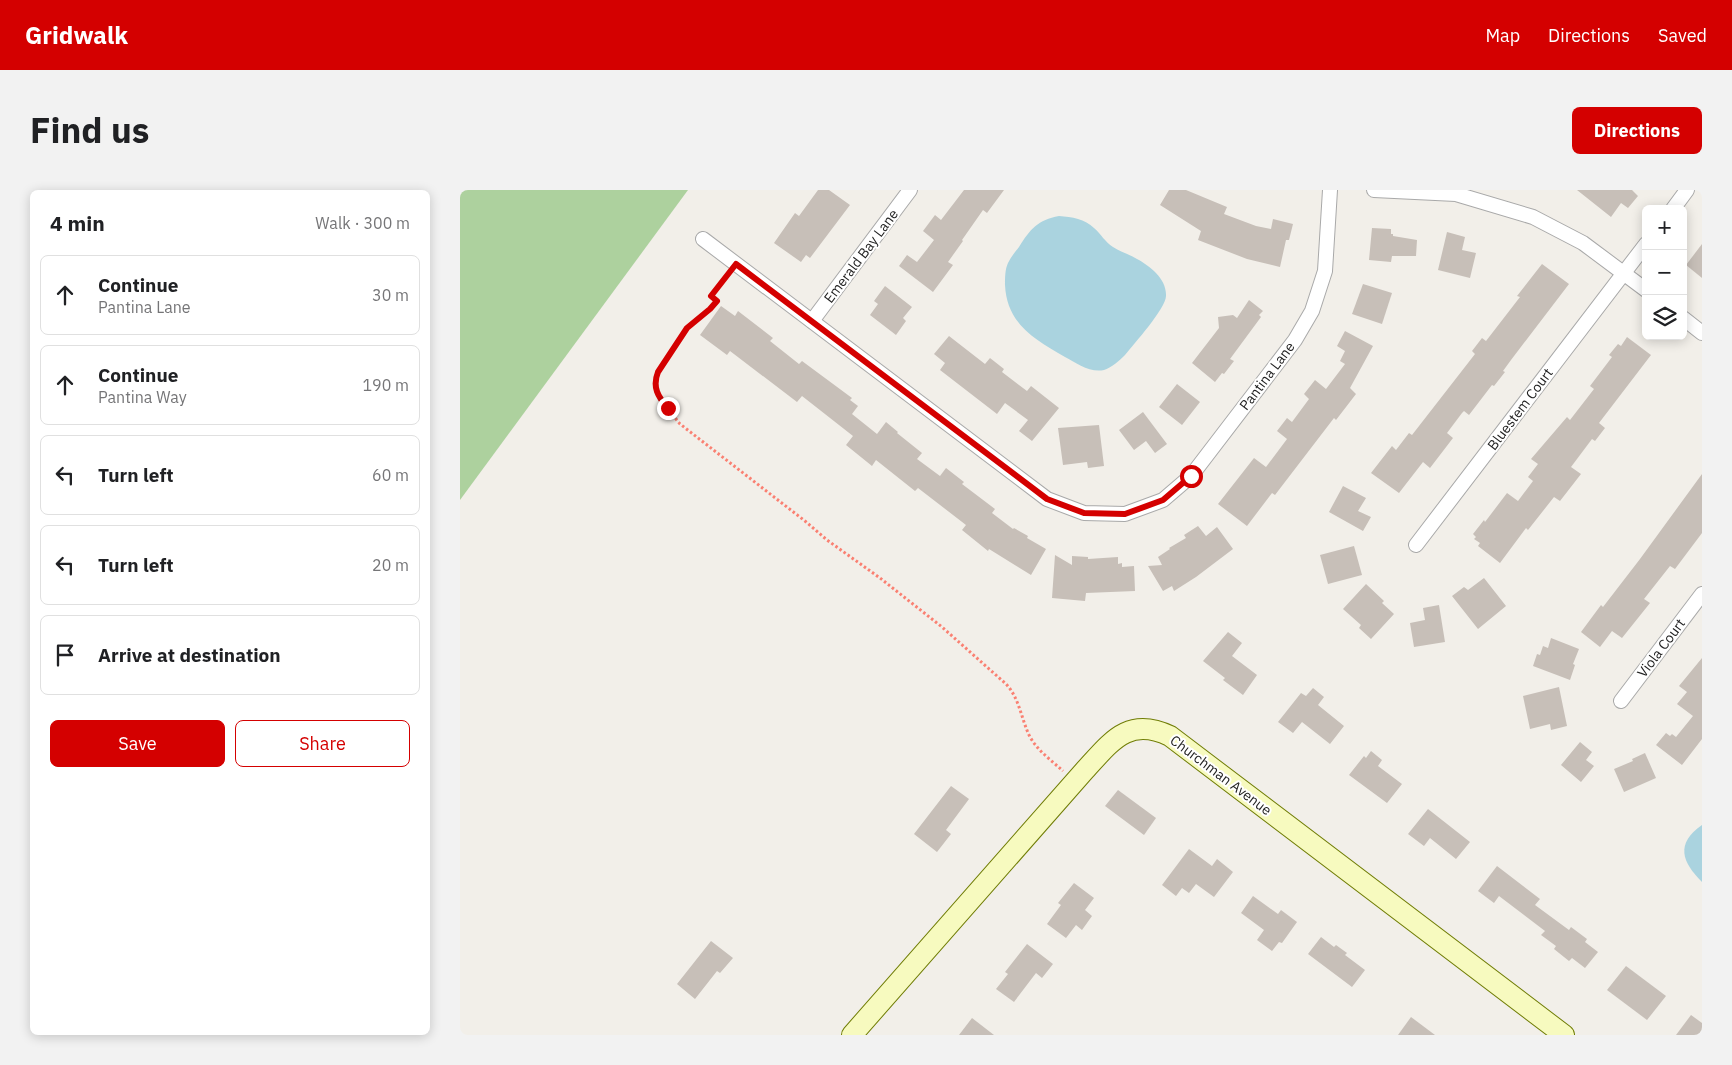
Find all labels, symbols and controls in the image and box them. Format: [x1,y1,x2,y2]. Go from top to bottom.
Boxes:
text: Gridwalk [25,19,128,51]
text: Map [1485,24,1520,47]
text: Directions [1548,24,1630,47]
text: Saved [1658,24,1707,47]
text: Find us [30,107,149,153]
button: Directions [1572,107,1702,154]
street label: Emerald Bay Lane [820,205,902,306]
map controls [1642,205,1687,340]
button: + [1642,205,1687,250]
text: 4 min [50,209,105,237]
text: Walk · 300 m [315,213,410,233]
button: − [1642,250,1687,295]
text: Continue [98,273,178,297]
icon: ahead [51,281,79,309]
text: 30 m [372,285,409,305]
button: layers [1642,295,1687,340]
text: Pantina Lane [98,297,191,317]
street label: Pantina Lane [1235,338,1299,414]
text: Continue [98,363,178,387]
street label: Bluestem Court [1483,364,1557,454]
icon: ahead [51,371,79,399]
text: 190 m [362,375,409,395]
text: Pantina Way [98,387,187,407]
route end [657,397,680,420]
icon: left [51,461,79,489]
text: Turn left [98,463,174,487]
text: 60 m [372,465,409,485]
route start [1180,465,1203,488]
icon: left [51,551,79,579]
text: Turn left [98,553,174,577]
text: 20 m [372,555,409,575]
street label: Viola Court [1633,615,1689,681]
icon: arrive [51,641,79,669]
text: Arrive at destination [98,643,281,667]
button: Save [50,720,225,767]
button: Share [235,720,410,767]
street label: Churchman Avenue [1167,731,1276,819]

